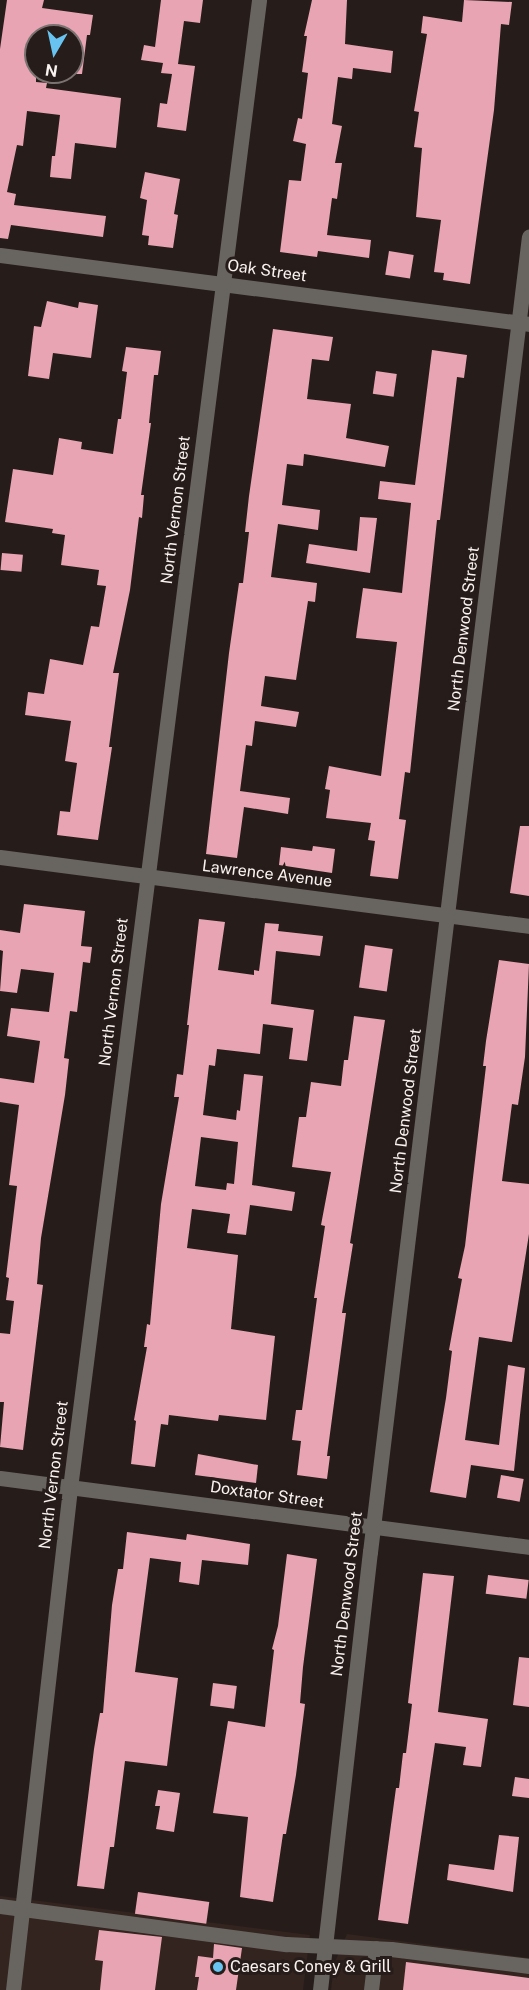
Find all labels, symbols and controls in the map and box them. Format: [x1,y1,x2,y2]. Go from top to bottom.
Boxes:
north arrow [24,24,84,84]
text: N [44,60,59,81]
street label: Oak Street [226,256,308,286]
street label: North Vernon Street [157,434,195,586]
street label: North Denwood Street [444,545,484,713]
street label: Lawrence Avenue [201,856,333,892]
street label: North Vernon Street [95,916,133,1068]
street label: North Denwood Street [386,1027,426,1195]
street label: North Vernon Street [35,1399,73,1551]
street label: Doxtator Street [209,1478,325,1512]
street label: North Denwood Street [327,1510,367,1678]
place label: Caesars Coney & Grill [230,1957,391,1977]
marker: Caesars Coney & Grill [211,1960,225,1974]

